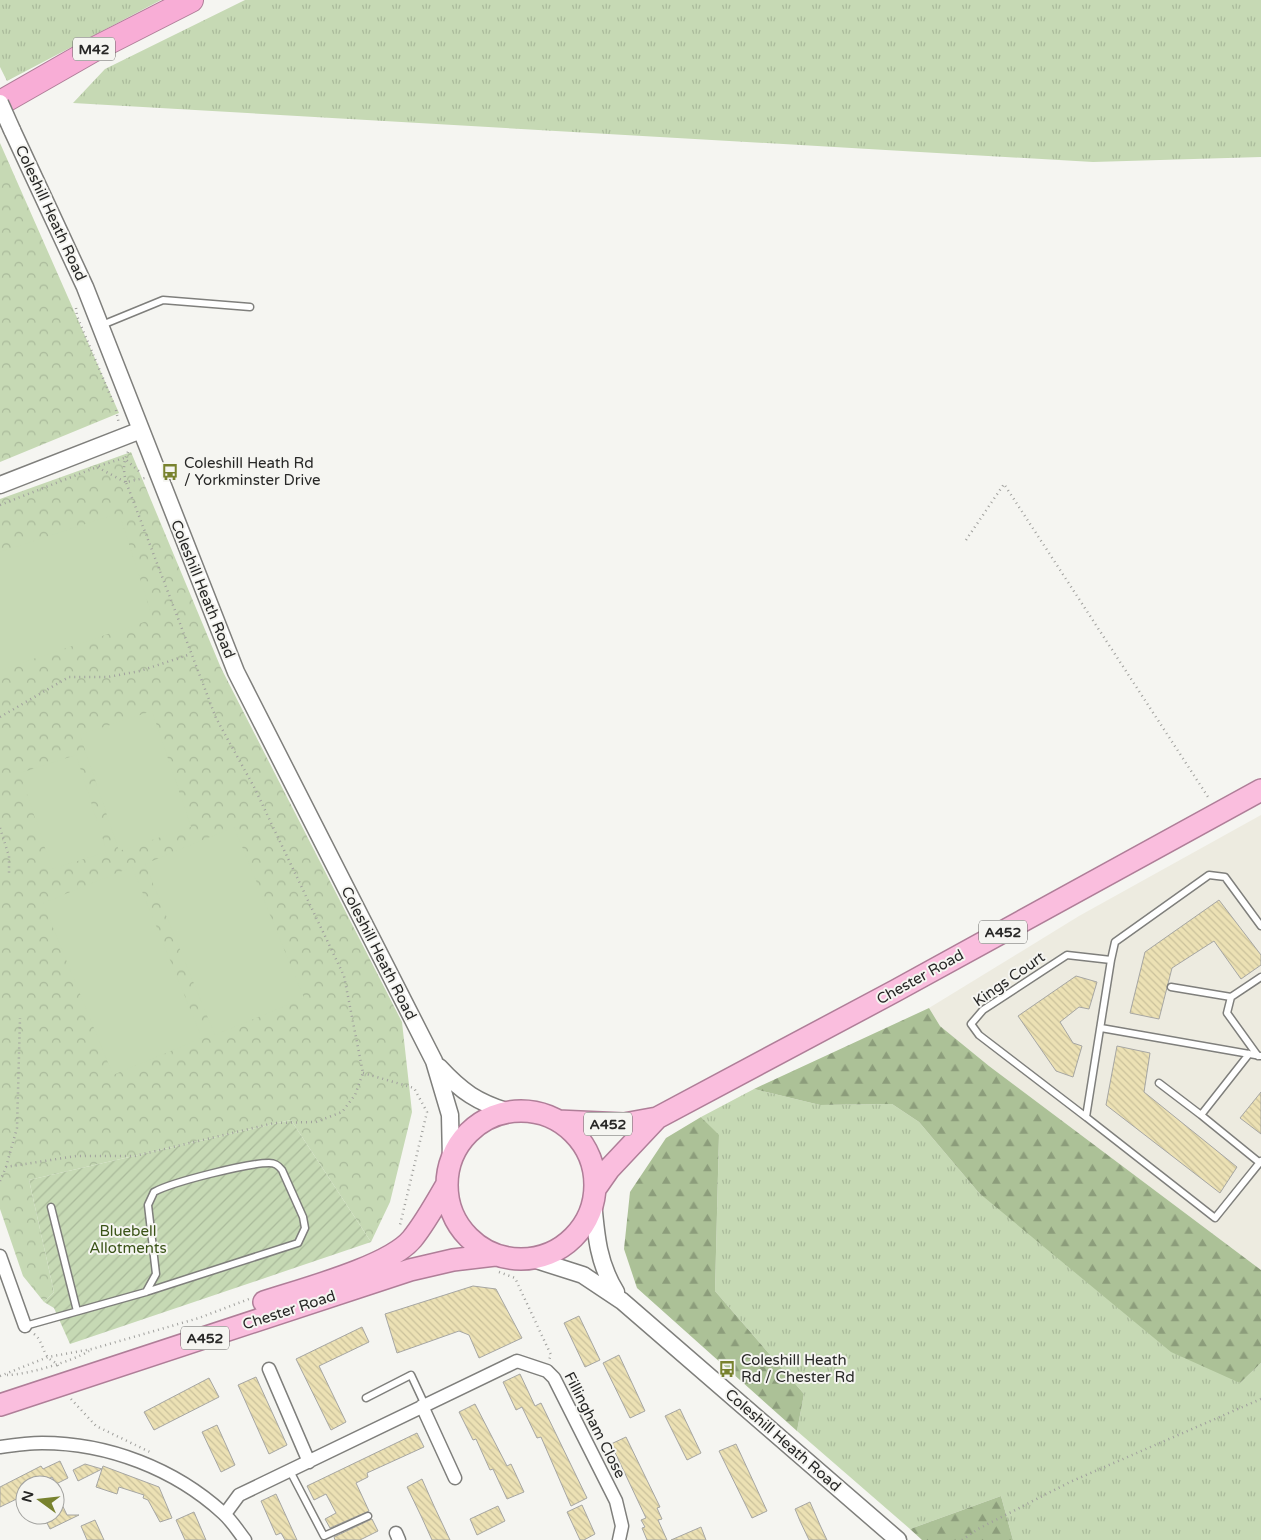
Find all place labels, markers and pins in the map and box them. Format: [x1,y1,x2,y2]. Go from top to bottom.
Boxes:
place label: Coleshill Heath Rd / Yorkminster Drive [184,454,321,489]
bus stop icon: Coleshill Heath Rd / Yorkminster Drive [160,462,180,482]
place label: Coleshill Heath Rd / Chester Rd [741,1351,855,1386]
bus stop icon: Coleshill Heath Rd / Chester Rd [717,1359,737,1379]

